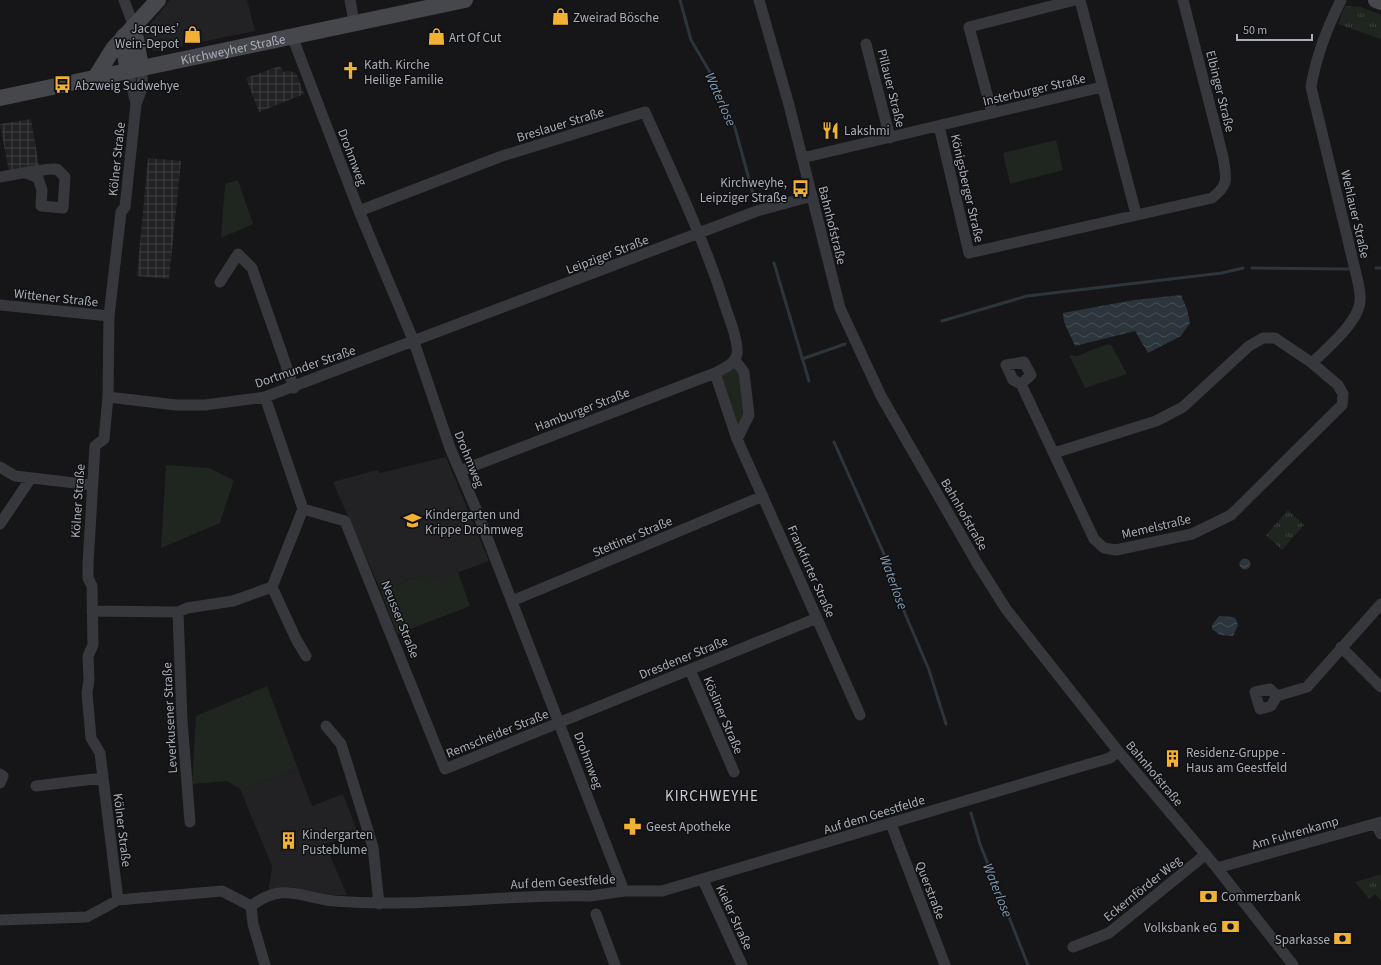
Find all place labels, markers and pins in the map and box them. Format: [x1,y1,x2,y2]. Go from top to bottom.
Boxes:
shop icon: Zweirad Bösche [550,7,570,27]
place label: Zweirad Bösche [573,9,659,27]
place label: Jacques’ Wein-Depot [115,20,180,53]
shop icon: Jacques’ Wein-Depot [182,25,202,45]
shop icon: Art Of Cut [426,27,446,47]
place label: Art Of Cut [449,29,502,47]
place label: Kath. Kirche Heilige Familie [364,56,444,89]
church icon: Kath. Kirche Heilige Familie [341,61,361,81]
bus stop icon: Abzweig Sudwehye [52,75,72,95]
place label: Abzweig Sudwehye [75,77,179,95]
restaurant icon: Lakshmi [821,120,841,140]
place label: Lakshmi [844,122,890,140]
place label: Kirchweyhe, Leipziger Straße [700,174,787,207]
bus stop icon: Kirchweyhe, Leipziger Straße [790,179,810,199]
place label: Kindergarten und Krippe Drohmweg [425,506,524,539]
school or university icon: Kindergarten und Krippe Drohmweg [402,511,422,531]
place label: Residenz-Gruppe - Haus am Geestfeld [1186,744,1287,777]
building icon: Residenz-Gruppe - Haus am Geestfeld [1163,749,1183,769]
pharmacy icon: Geest Apotheke [623,816,643,836]
place label: Geest Apotheke [646,818,731,836]
place label: Kindergarten Pusteblume [302,826,373,859]
building icon: Kindergarten Pusteblume [279,831,299,851]
bank icon: Commerzbank [1198,886,1218,906]
place label: Commerzbank [1221,888,1301,906]
bank icon: Volksbank eG [1220,917,1240,937]
place label: Volksbank eG [1144,919,1217,937]
bank icon: Sparkasse [1333,929,1353,949]
place label: Sparkasse [1275,931,1330,949]

